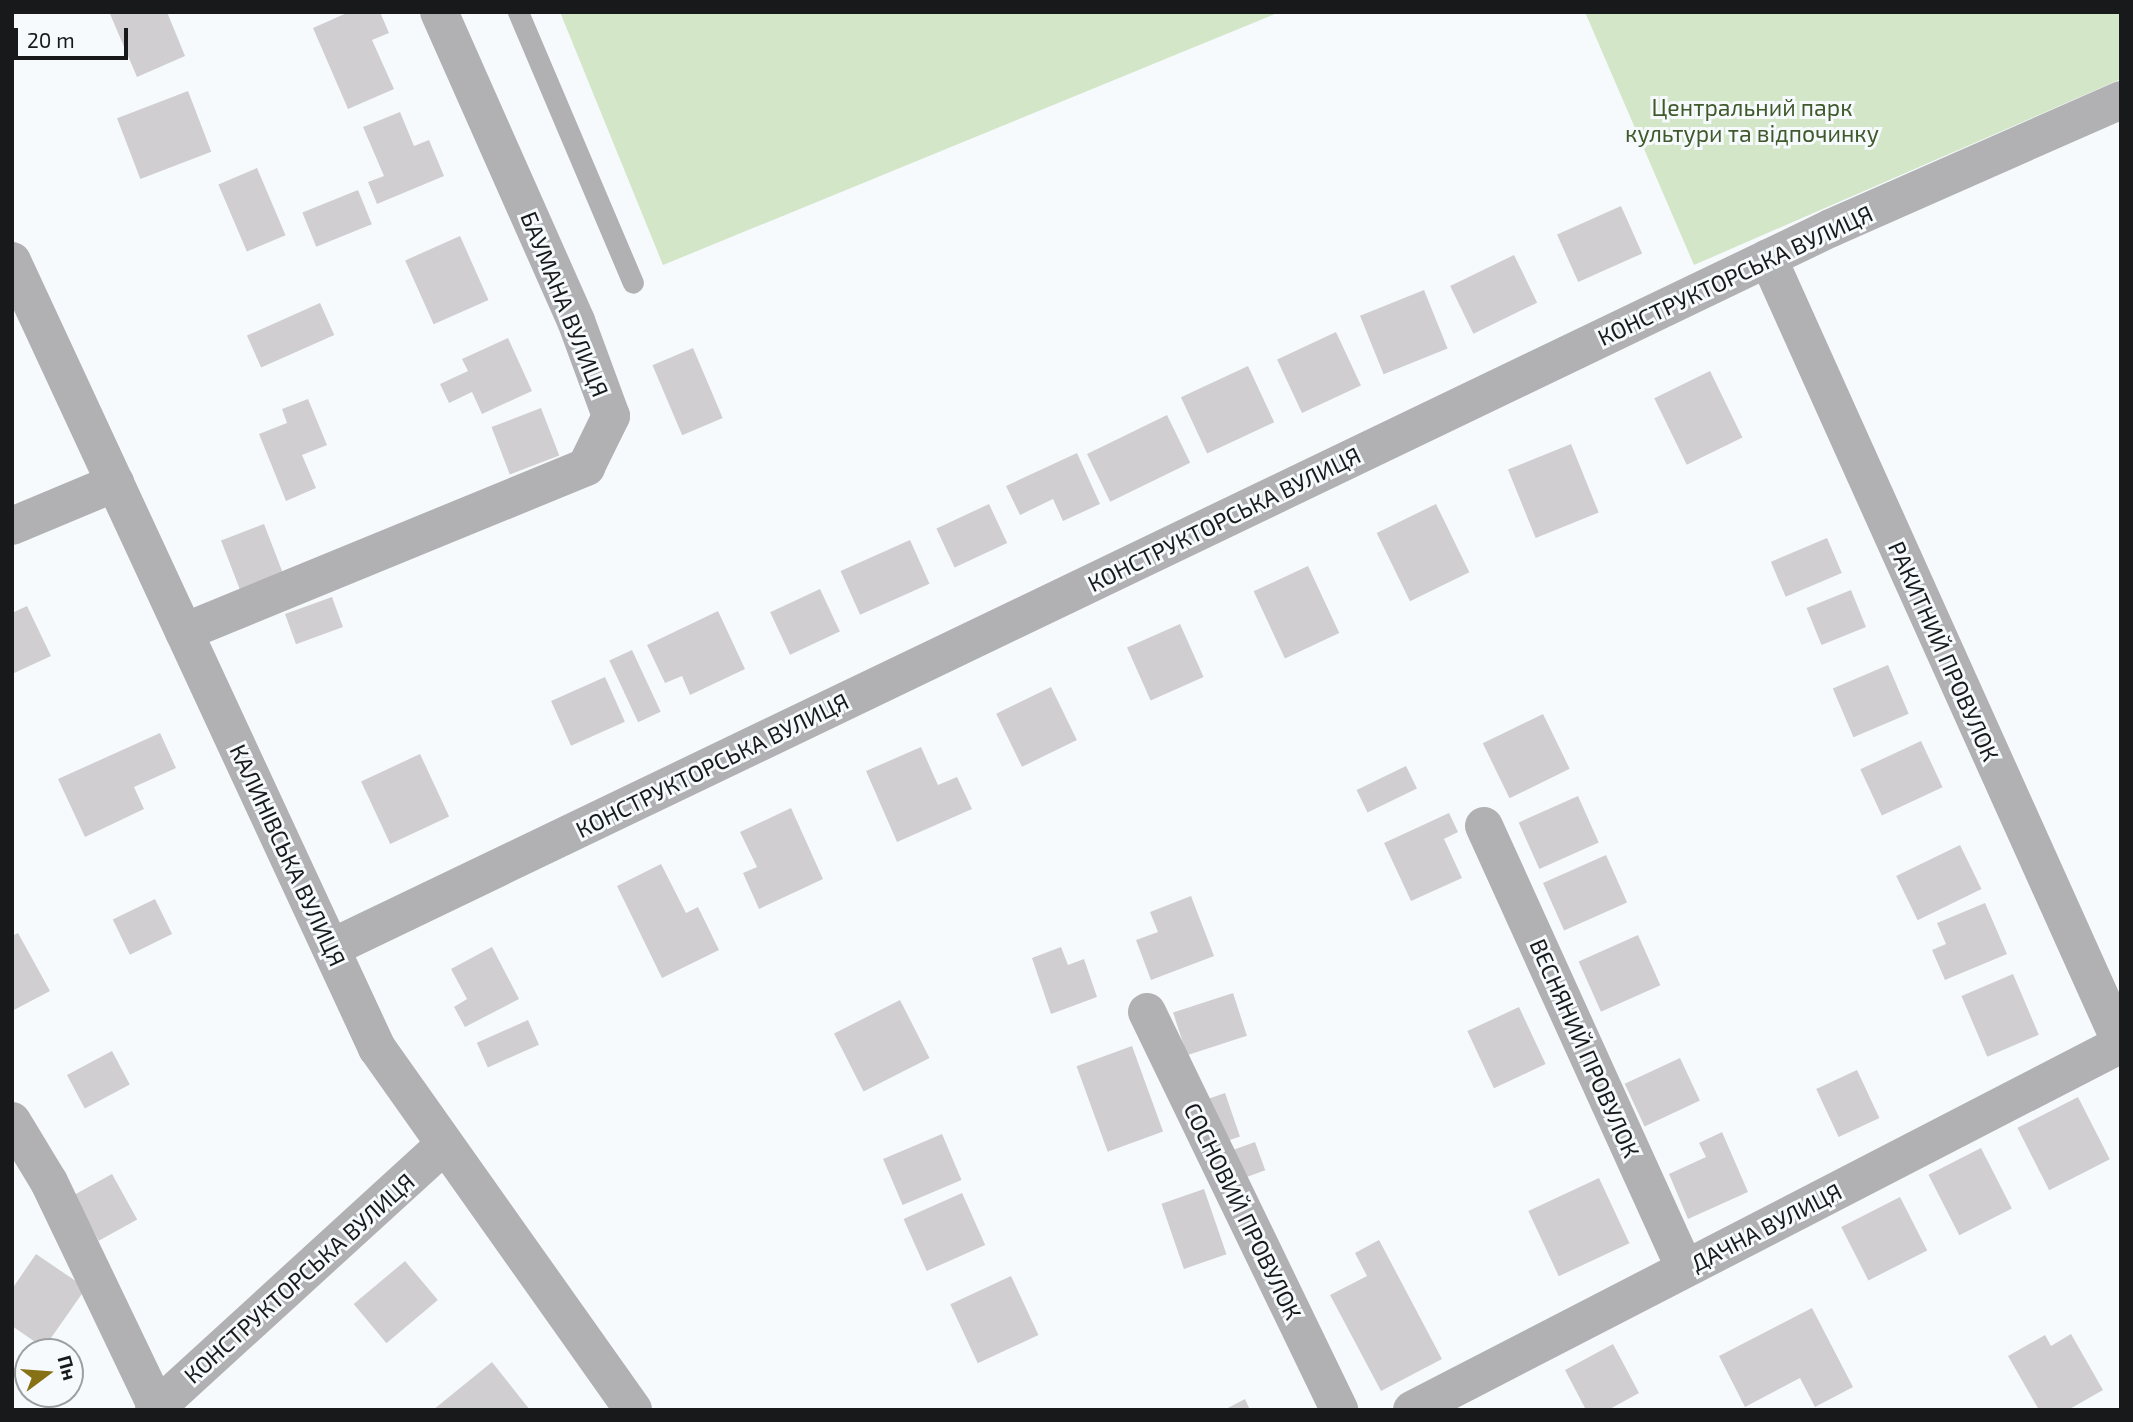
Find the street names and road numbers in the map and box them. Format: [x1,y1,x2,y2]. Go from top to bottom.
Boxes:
street label: КОНСТРУКТОРСЬКА ВУЛИЦЯ [1593,199,1877,351]
street label: БАУМАНА ВУЛИЦЯ [515,207,615,401]
street label: КОНСТРУКТОРСЬКА ВУЛИЦЯ [1083,441,1365,597]
street label: РАКИТНИЙ ПРОВУЛОК [1883,537,2005,765]
street label: КОНСТРУКТОРСЬКА ВУЛИЦЯ [571,687,853,843]
street label: КАЛИНІВСЬКА ВУЛИЦЯ [224,740,352,970]
street label: ВЕСНЯНИЙ ПРОВУЛОК [1524,934,1646,1162]
street label: СОСНОВИЙ ПРОВУЛОК [1178,1098,1308,1324]
street label: КОНСТРУКТОРСЬКА ВУЛИЦЯ [178,1167,420,1389]
street label: ДАЧНА ВУЛИЦЯ [1686,1177,1846,1277]

